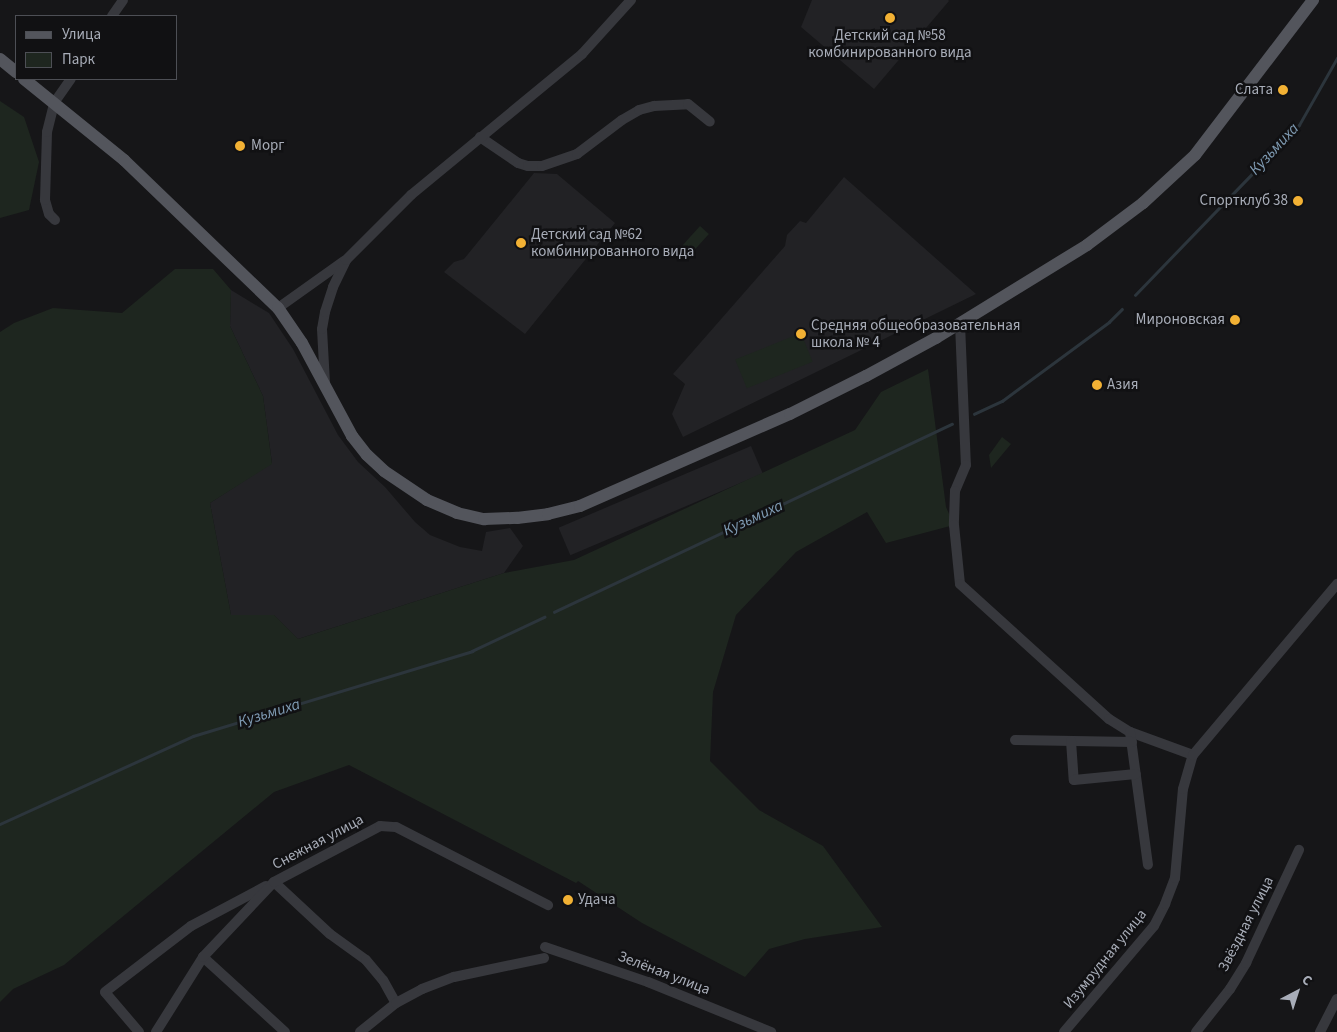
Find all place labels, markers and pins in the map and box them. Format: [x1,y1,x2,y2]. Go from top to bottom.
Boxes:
marker: Детский сад №58 комбинированного вида [884,12,896,24]
place label: Детский сад №58 комбинированного вида [808,26,972,61]
place label: Слата [1235,81,1273,99]
marker: Слата [1277,84,1289,96]
place label: Морг [251,137,285,155]
marker: Морг [233,139,247,153]
place label: Спортклуб 38 [1200,192,1288,210]
marker: Спортклуб 38 [1292,195,1304,207]
place label: Детский сад №62 комбинированного вида [531,225,694,260]
marker: Детский сад №62 комбинированного вида [515,237,527,249]
place label: Мироновская [1136,311,1225,329]
marker: Мироновская [1229,314,1241,326]
place label: Средняя общеобразовательная школа № 4 [811,316,1020,351]
marker: Средняя общеобразовательная школа № 4 [795,328,807,340]
place label: Азия [1107,376,1138,394]
marker: Азия [1091,379,1103,391]
place label: Удача [578,891,616,909]
marker: Удача [562,894,574,906]

